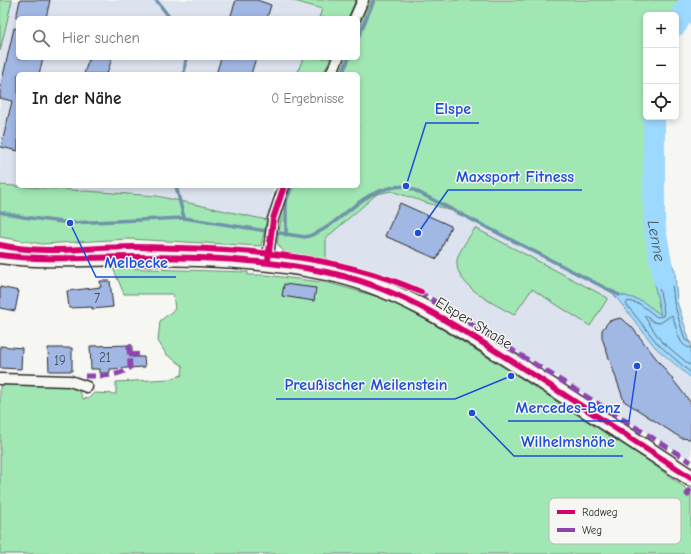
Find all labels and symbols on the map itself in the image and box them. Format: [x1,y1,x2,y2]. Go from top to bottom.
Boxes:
callout: Elspe [426,95,479,123]
text: Elspe [435,100,471,118]
callout: Maxsport Fitness [448,162,582,190]
text: Maxsport Fitness [456,168,574,186]
water label: Lenne [643,219,669,263]
callout: Melbecke [96,249,176,277]
text: Melbecke [104,254,168,272]
house number: 7 [94,291,100,306]
street label: Elsper Straße [432,293,516,353]
house number: 21 [99,350,111,365]
house number: 19 [54,353,66,368]
callout: Preußischer Meilenstein [276,371,455,399]
text: Preußischer Meilenstein [285,376,447,394]
callout: Mercedes-Benz [508,393,629,421]
text: Mercedes-Benz [516,399,621,417]
callout: Wilhelmshöhe [514,428,623,456]
text: Wilhelmshöhe [521,433,615,451]
legend [549,498,681,544]
text: Radweg [582,506,618,519]
text: Weg [582,524,602,537]

